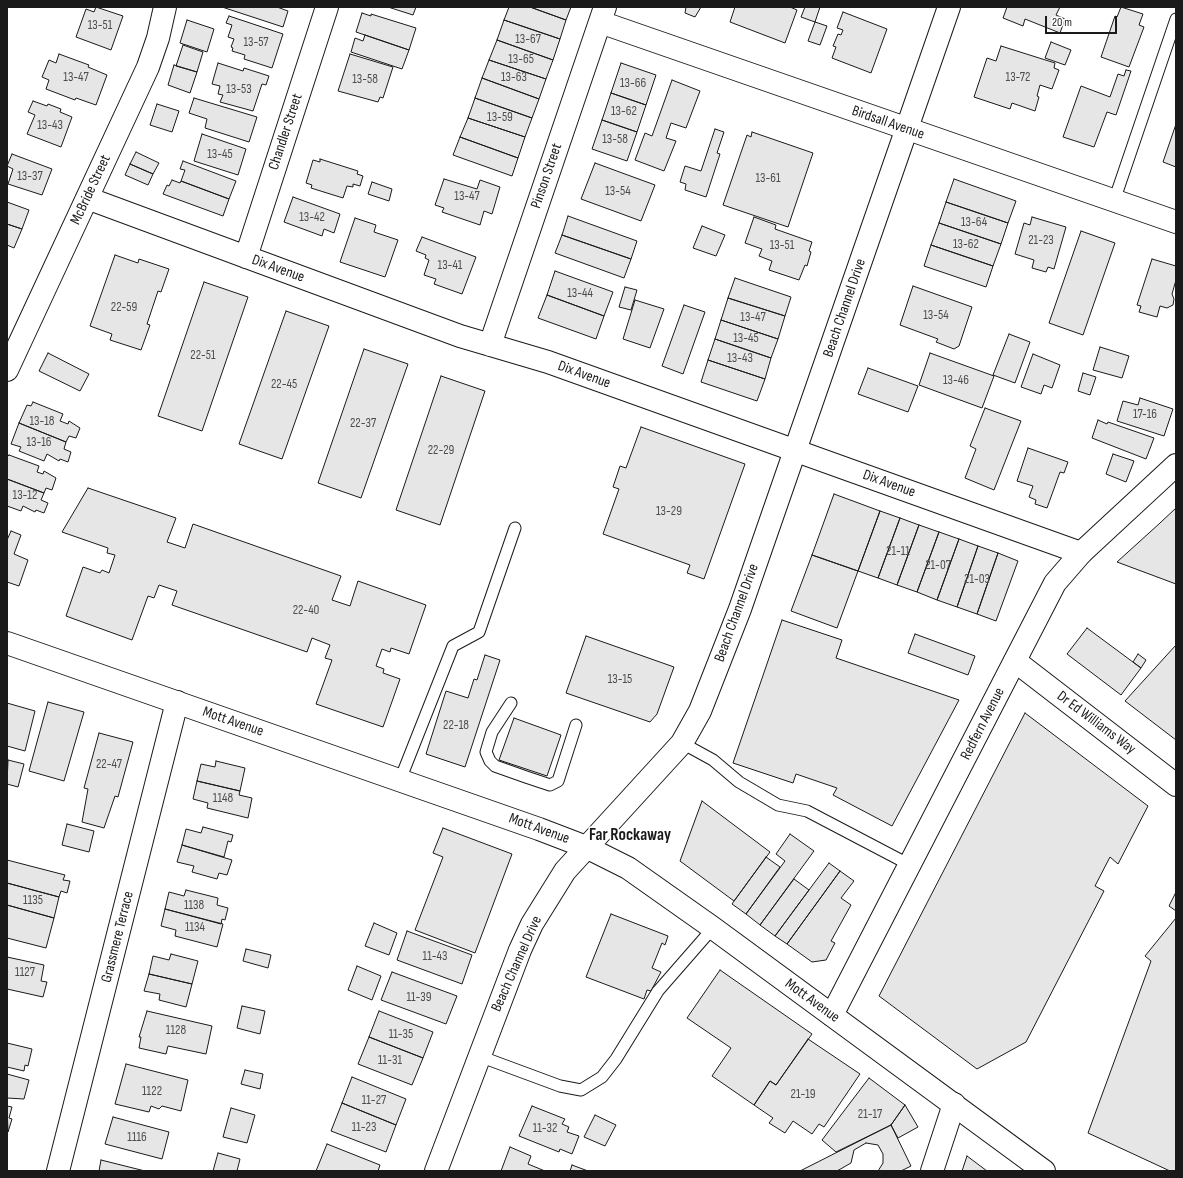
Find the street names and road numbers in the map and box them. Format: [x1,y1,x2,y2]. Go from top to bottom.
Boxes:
street label: Chandler Street [265,92,307,172]
street label: Birdsall Avenue [849,102,927,144]
street label: Pinson Street [527,141,567,211]
street label: McBride Street [67,152,115,228]
street label: Dix Avenue [249,251,307,287]
street label: Beach Channel Drive [820,256,870,360]
street label: Dix Avenue [555,357,613,393]
street label: Dix Avenue [860,466,918,502]
street label: Beach Channel Drive [711,562,763,664]
street label: Redfern Avenue [957,685,1009,763]
street label: Dr Ed Williams Way [1053,688,1139,758]
street label: Mott Avenue [200,703,266,741]
street label: Mott Avenue [506,810,572,848]
street label: Grassmere Terrace [98,890,138,984]
street label: Beach Channel Drive [488,913,546,1015]
street label: Mott Avenue [781,975,843,1027]

